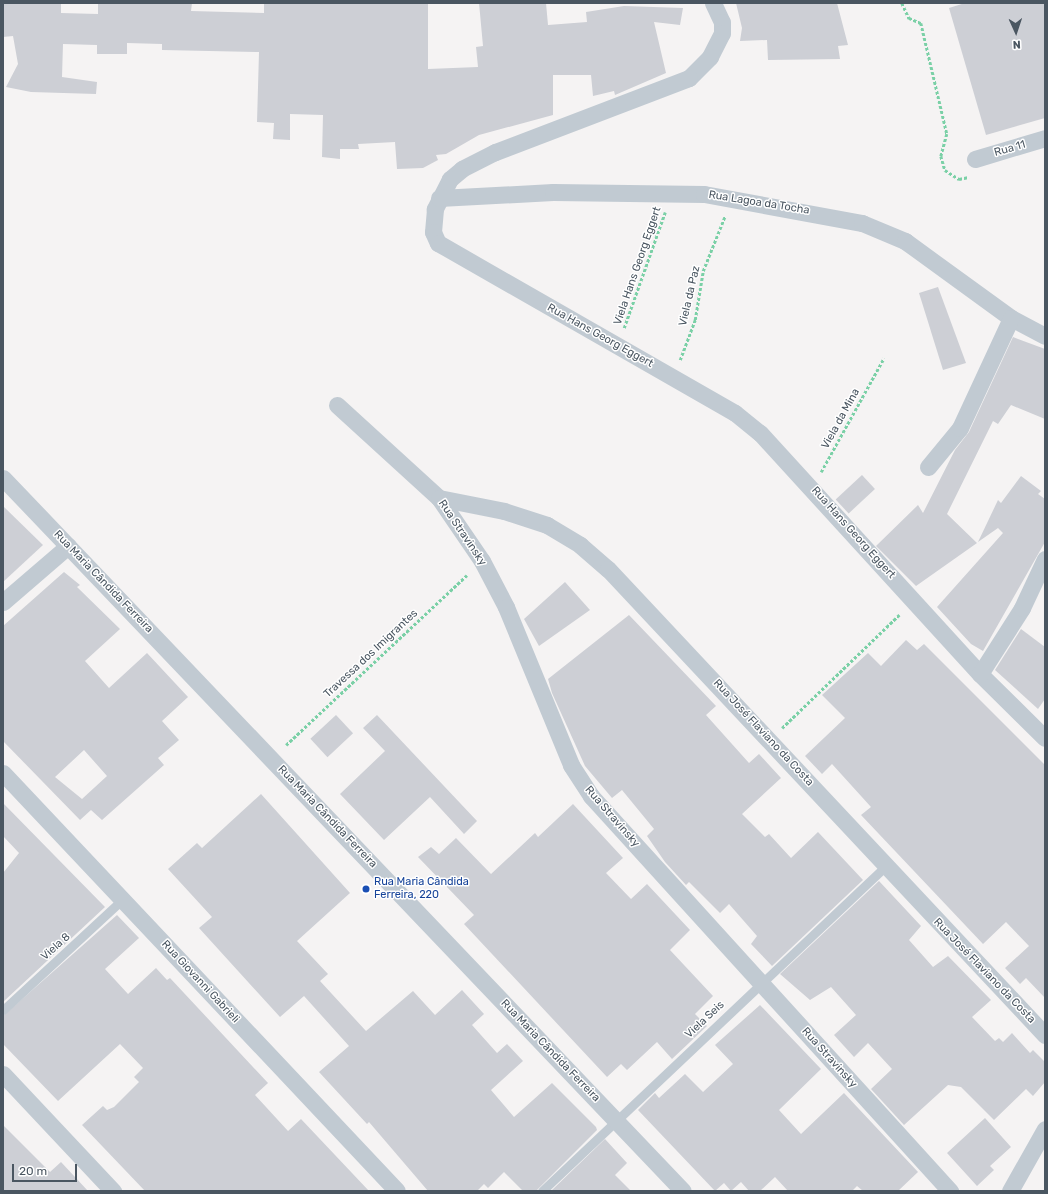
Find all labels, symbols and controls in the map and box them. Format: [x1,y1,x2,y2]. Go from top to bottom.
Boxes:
north arrow [996,12,1036,52]
text: N [1012,38,1021,51]
street label: Rua 11 [993,138,1027,160]
street label: Rua Lagoa da Tocha [707,188,811,218]
street label: Viela Hans Georg Eggert [612,205,664,327]
street label: Viela da Paz [677,265,703,327]
street label: Rua Hans Georg Eggert [545,301,655,371]
street label: Viela da Mina [819,387,863,451]
street label: Rua Hans Georg Eggert [808,484,898,582]
street label: Rua Stravinsky [435,498,489,568]
street label: Rua Maria Cândida Ferreira [51,528,155,636]
street label: Travessa dos Imigrantes [321,607,421,701]
street label: Rua José Flaviano da Costa [710,677,816,789]
street label: Rua Maria Cândida Ferreira [275,763,379,871]
street label: Rua Stravinsky [582,784,642,850]
place label: Rua Maria Cândida Ferreira, 220 [374,876,469,902]
marker: Rua Maria Cândida Ferreira, 220 [361,884,371,894]
street label: Rua José Flaviano da Costa [930,916,1038,1026]
street label: Viela 8 [39,931,73,963]
street label: Rua Giovanni Gabrieli [158,938,242,1026]
street label: Rua Maria Cândida Ferreira [498,997,602,1105]
street label: Viela Seis [683,999,727,1041]
street label: Rua Stravinsky [798,1025,860,1091]
scale bar [14,1156,79,1182]
text: 20 m [19,1164,47,1178]

